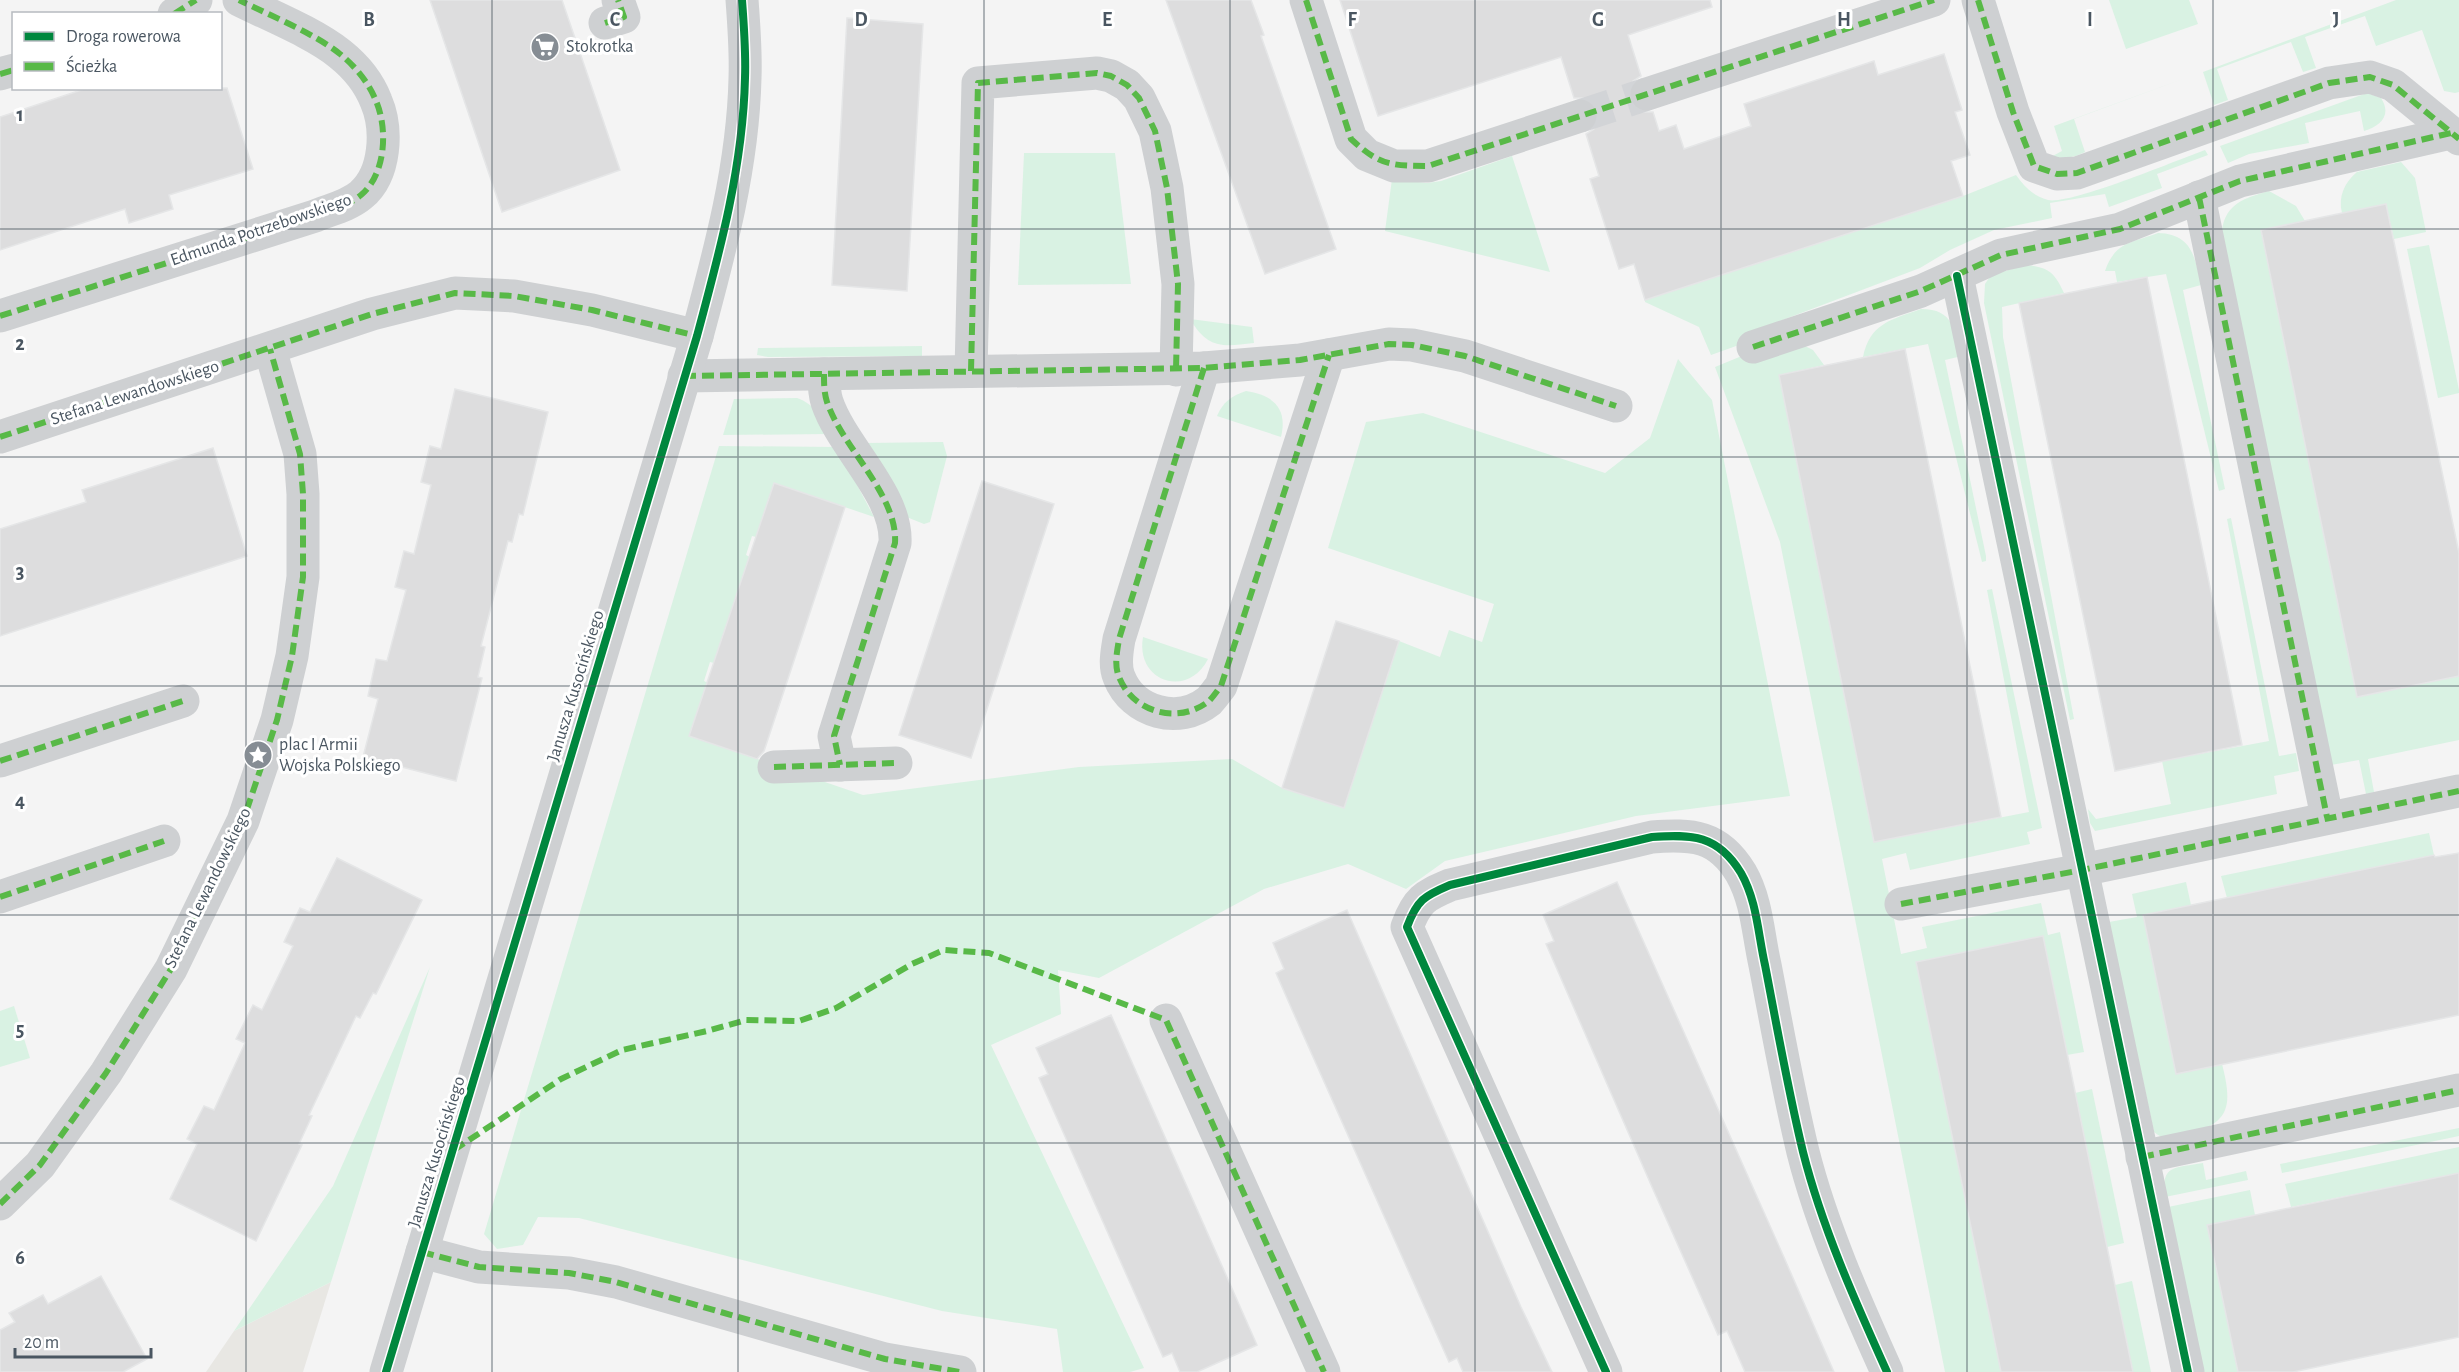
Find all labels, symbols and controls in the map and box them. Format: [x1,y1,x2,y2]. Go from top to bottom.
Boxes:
text: B [363,10,375,30]
text: C [610,10,621,30]
text: D [854,10,868,30]
text: E [1102,10,1112,30]
text: F [1347,10,1357,30]
text: G [1592,10,1604,30]
text: H [1837,10,1851,30]
text: I [2087,10,2093,30]
text: J [2333,10,2339,30]
legend [12,12,222,90]
text: Droga rowerowa [66,28,181,46]
supermarket icon: Stokrotka [529,31,561,63]
place label: Stokrotka [566,38,634,56]
text: Ścieżka [66,55,117,76]
text: 1 [16,105,24,125]
street label: Edmunda Potrzebowskiego [168,190,354,269]
text: 2 [15,334,25,354]
street label: Stefana Lewandowskiego [48,357,222,429]
text: 3 [16,562,24,582]
street label: Janusza Kusocińskiego [544,608,608,764]
place label: plac I Armii Wojska Polskiego [279,736,401,775]
place icon: plac I Armii Wojska Polskiego [242,739,274,771]
text: 4 [15,791,25,811]
street label: Stefana Lewandowskiego [161,805,255,971]
text: 5 [16,1020,24,1040]
street label: Janusza Kusocińskiego [405,1074,469,1230]
text: 6 [15,1248,25,1268]
scale bar [15,1321,152,1359]
text: 20 m [24,1334,59,1352]

